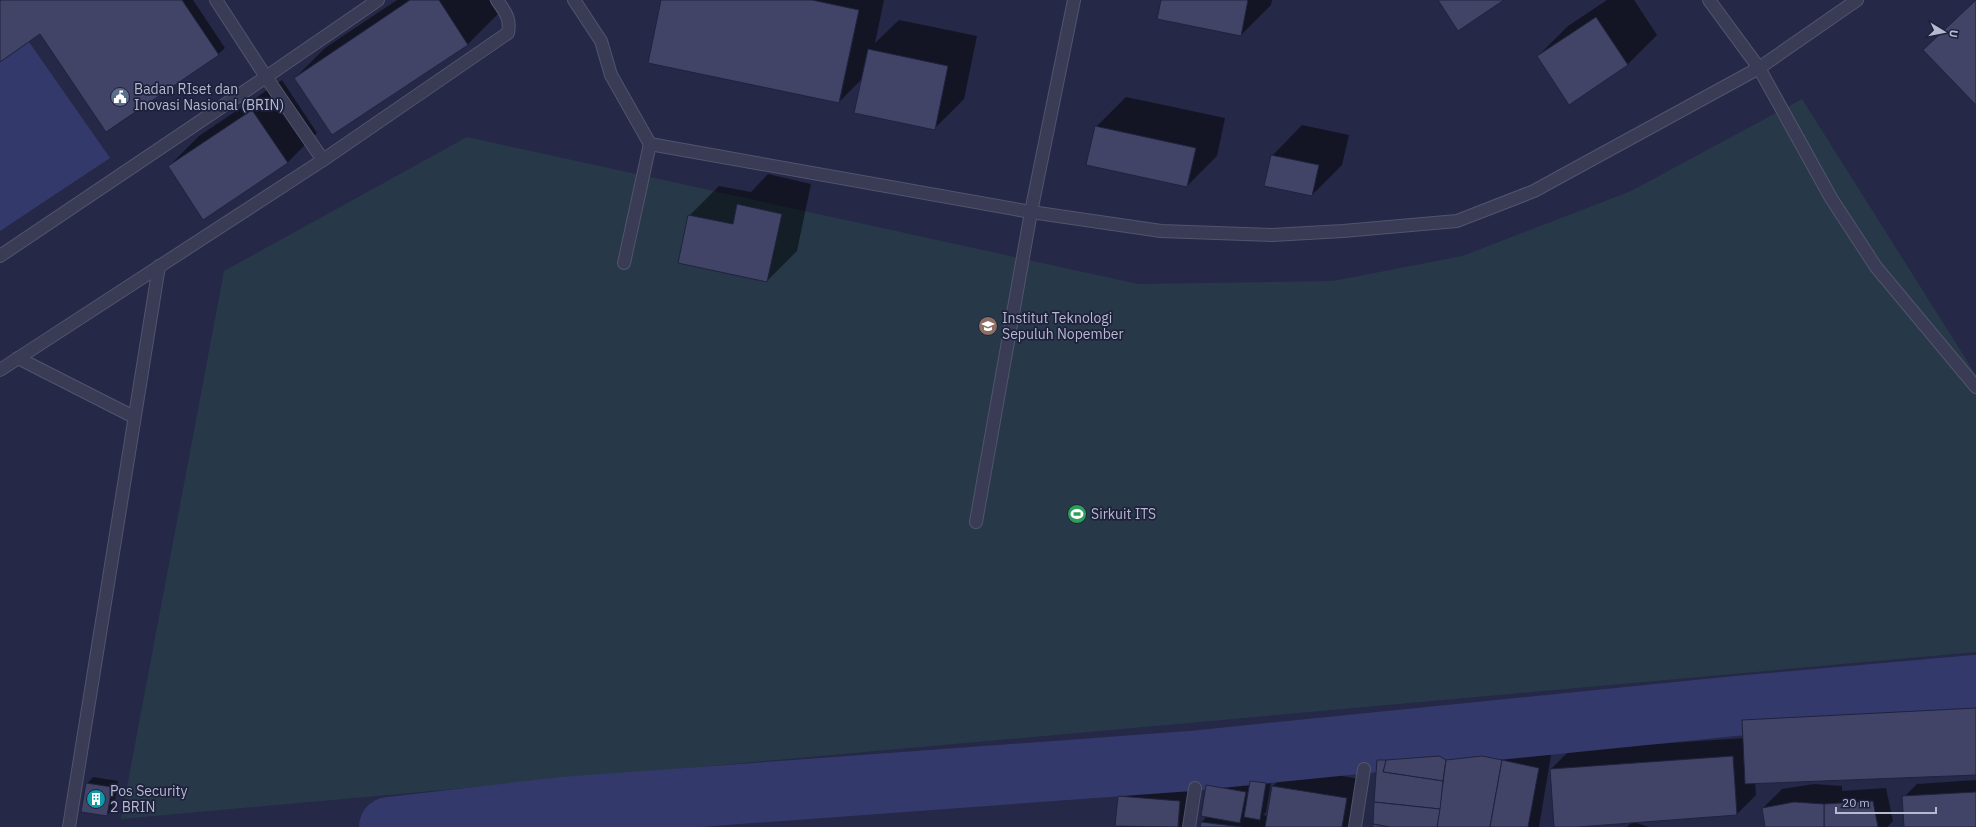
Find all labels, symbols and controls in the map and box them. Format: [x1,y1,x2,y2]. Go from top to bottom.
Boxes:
north arrow [1924,12,1964,52]
text: U [1946,29,1961,39]
place label: Badan RIset dan Inovasi Nasional (BRIN) [134,80,284,114]
public building icon: Badan RIset dan Inovasi Nasional (BRIN) [109,86,131,108]
place label: Institut Teknologi Sepuluh Nopember [1002,309,1124,343]
school or university icon: Institut Teknologi Sepuluh Nopember [977,315,999,337]
sports icon: Sirkuit ITS [1066,503,1088,525]
place label: Sirkuit ITS [1091,505,1156,523]
place label: Pos Security 2 BRIN [110,782,188,816]
building icon: Pos Security 2 BRIN [85,788,107,810]
scale bar [1836,789,1936,815]
text: 20 m [1842,795,1870,810]

